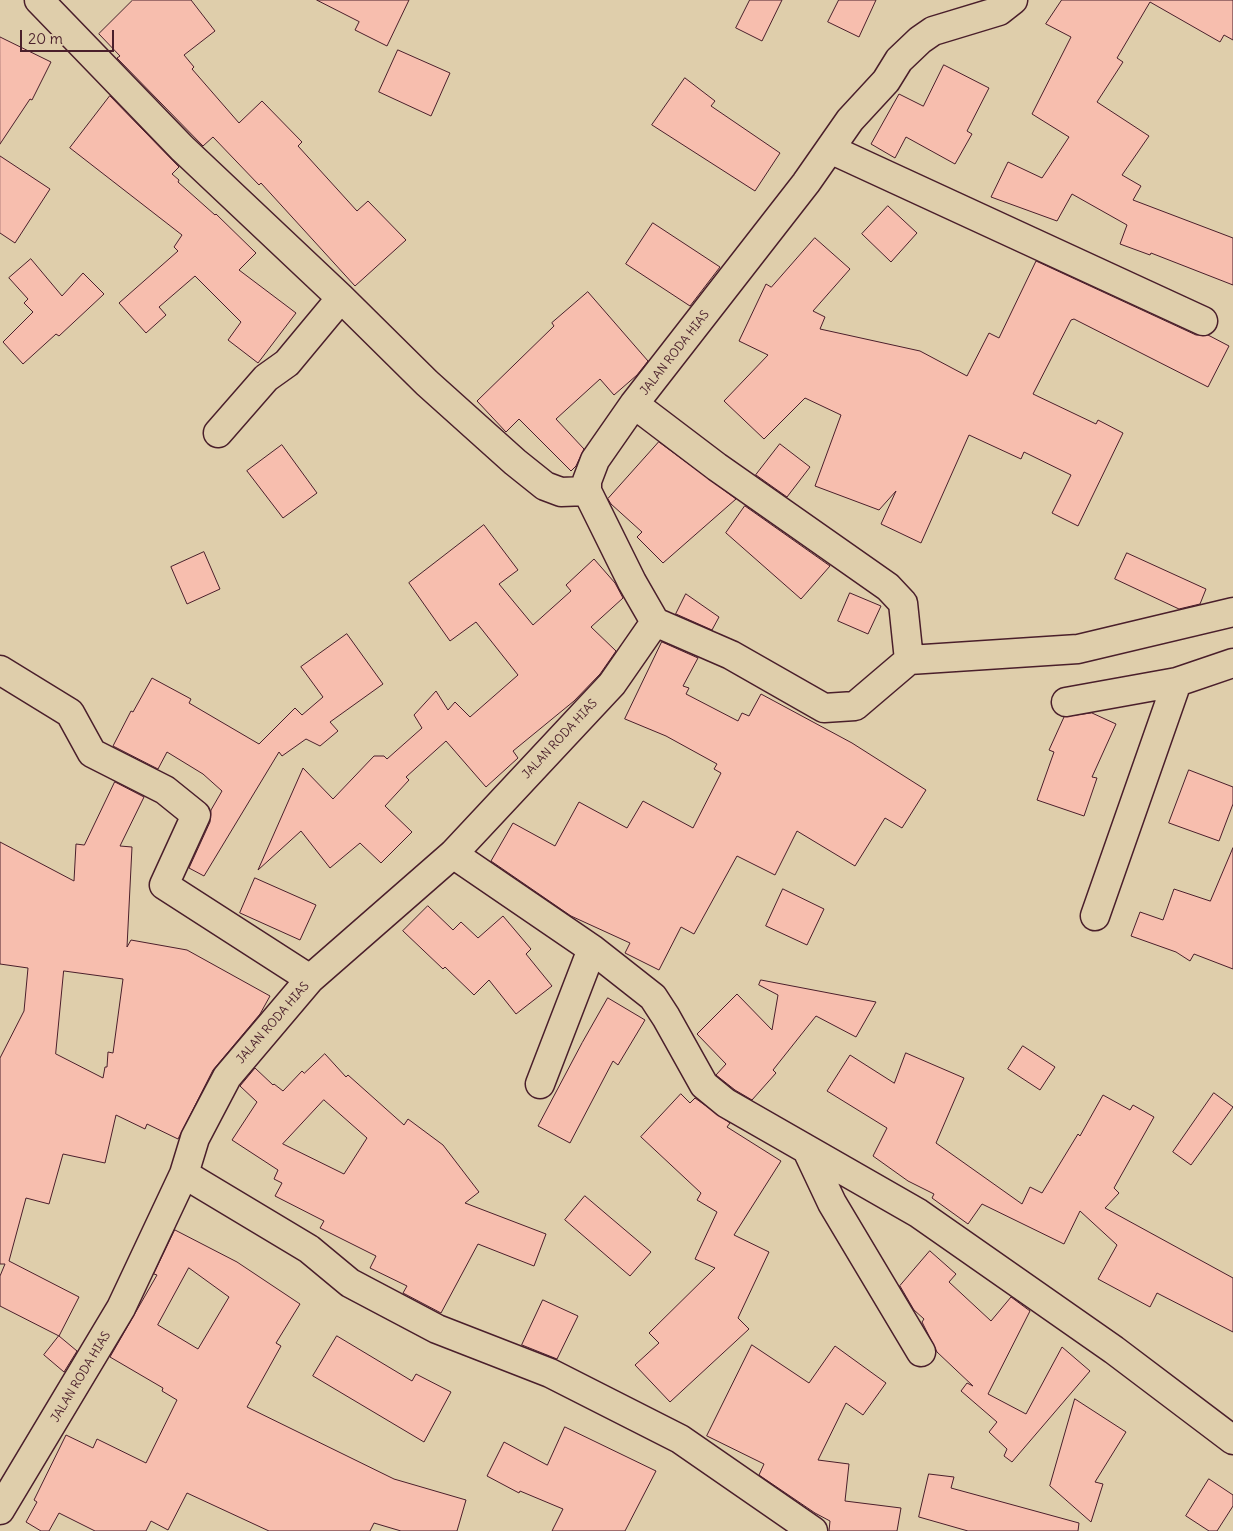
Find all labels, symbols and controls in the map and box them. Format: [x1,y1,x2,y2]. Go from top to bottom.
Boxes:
scale bar [22,20,116,52]
text: 20 m [28,29,63,48]
street label: JALAN RODA HIAS [637,308,713,398]
street label: JALAN RODA HIAS [519,696,601,782]
street label: JALAN RODA HIAS [234,979,312,1067]
street label: JALAN RODA HIAS [48,1329,114,1425]

